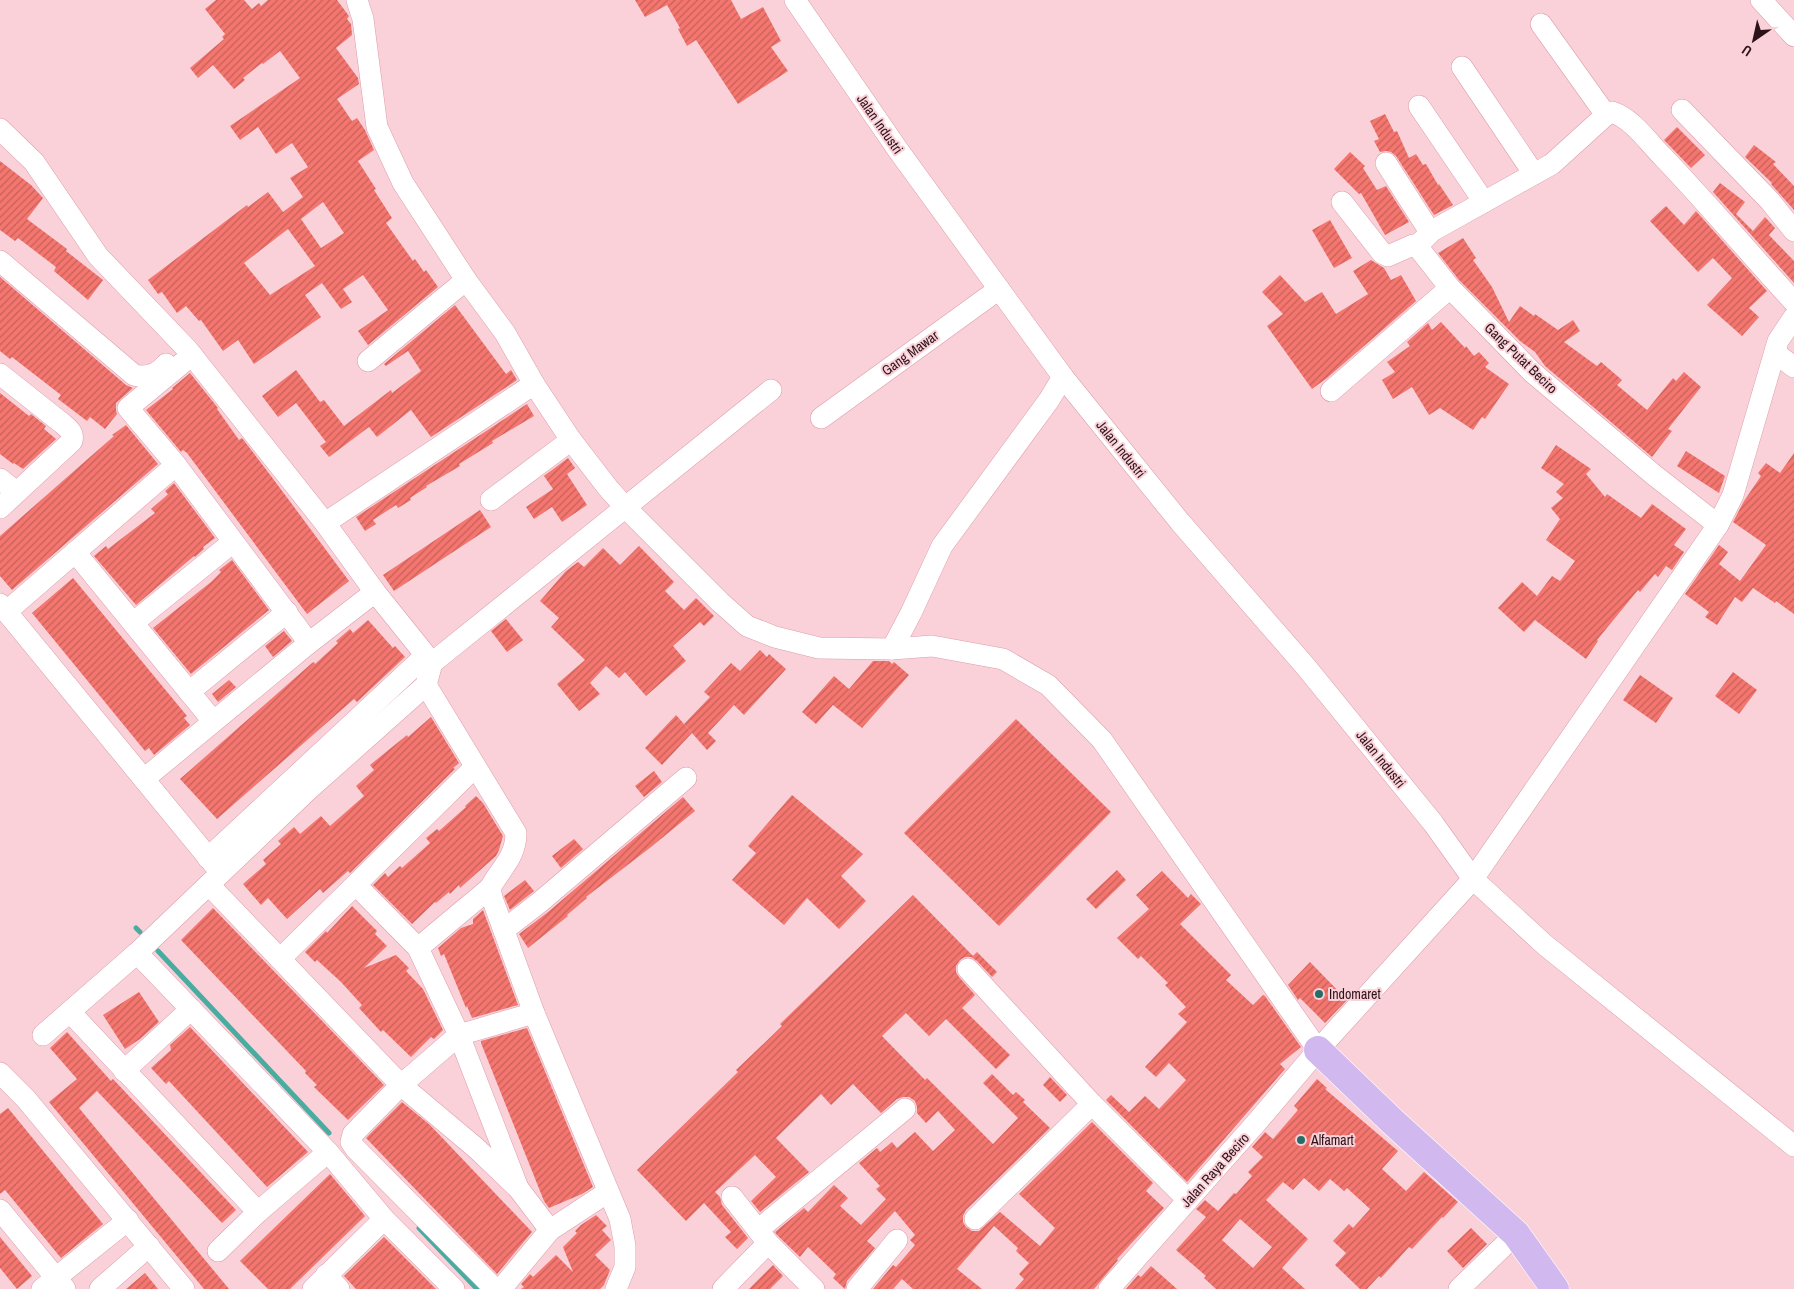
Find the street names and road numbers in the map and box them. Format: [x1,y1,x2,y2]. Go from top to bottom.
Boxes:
street label: Jalan Industri [853,91,907,157]
street label: Gang Putat Beciro [1481,319,1561,397]
street label: Gang Mawar [878,326,942,380]
street label: Jalan Industri [1092,417,1150,481]
street label: Jalan Industri [1352,727,1410,791]
street label: Jalan Raya Beciro [1177,1129,1253,1211]

